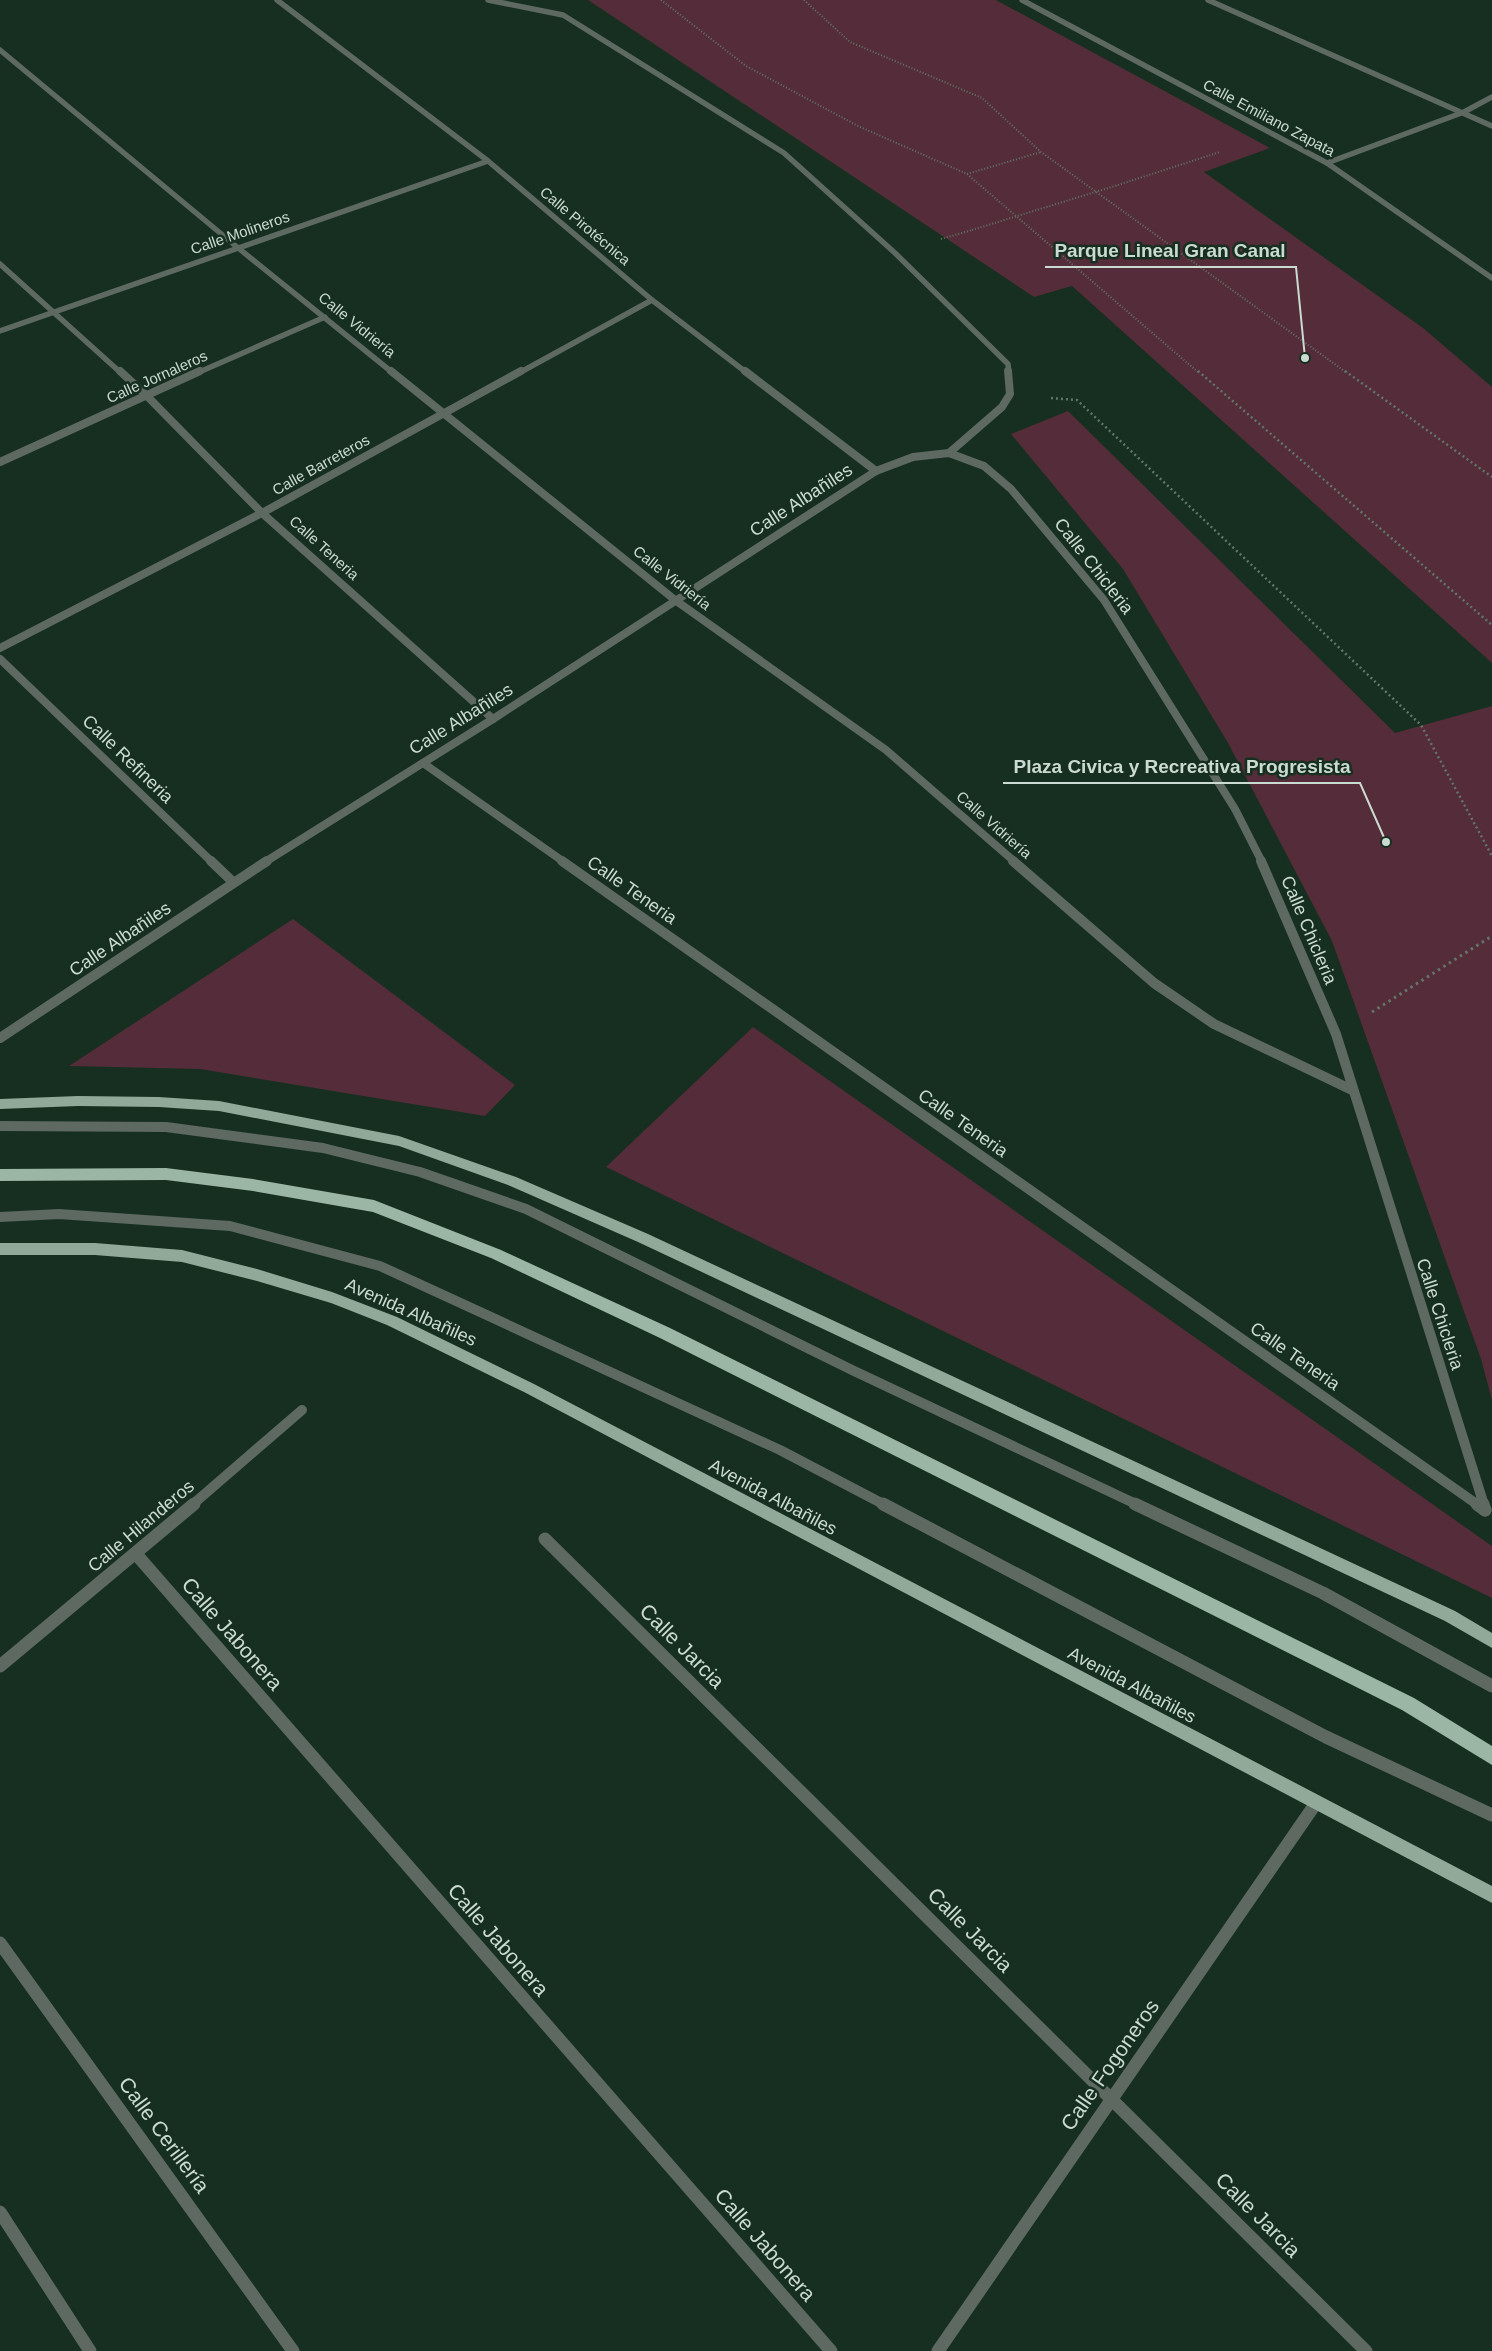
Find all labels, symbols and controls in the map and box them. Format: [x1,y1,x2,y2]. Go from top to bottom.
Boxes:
street label: Calle Emiliano Zapata [1200,76,1339,160]
street label: Calle Pirotécnica [537,183,634,269]
street label: Calle Molineros [188,208,291,257]
callout: Parque Lineal Gran Canal [1045,233,1296,267]
text: Parque Lineal Gran Canal [1054,240,1286,261]
street label: Calle Vidriería [315,288,400,361]
street label: Calle Jornaleros [104,347,210,406]
street label: Calle Barreteros [269,431,372,498]
street label: Calle Albañiles [746,459,856,541]
street label: Calle Teneria [286,512,363,584]
street label: Calle Chicleria [1050,514,1138,619]
street label: Calle Vidriería [630,542,715,614]
street label: Calle Albañiles [406,679,516,759]
street label: Calle Refineria [79,711,178,808]
callout: Plaza Civica y Recreativa Progresista [1003,749,1360,783]
text: Plaza Civica y Recreativa Progresista [1014,756,1351,777]
street label: Calle Vidriería [953,787,1036,862]
street label: Calle Teneria [583,852,681,929]
street label: Calle Chicleria [1277,873,1341,988]
street label: Calle Albañiles [65,898,175,980]
street label: Calle Teneria [914,1085,1012,1162]
street label: Calle Chicleria [1413,1256,1468,1373]
street label: Avenida Albañiles [342,1274,480,1350]
street label: Calle Teneria [1246,1318,1344,1395]
street label: Avenida Albañiles [706,1455,840,1539]
street label: Calle Hilanderos [84,1476,198,1576]
street label: Calle Jabonera [177,1573,288,1695]
street label: Calle Jarcia [635,1599,729,1693]
street label: Avenida Albañiles [1065,1643,1199,1727]
street label: Calle Jabonera [443,1879,554,2001]
street label: Calle Jarcia [923,1883,1017,1977]
street label: Calle Fogoneros [1056,1995,1163,2134]
street label: Calle Cerillería [115,2072,214,2197]
street label: Calle Jarcia [1211,2168,1305,2262]
street label: Calle Jabonera [710,2184,821,2306]

